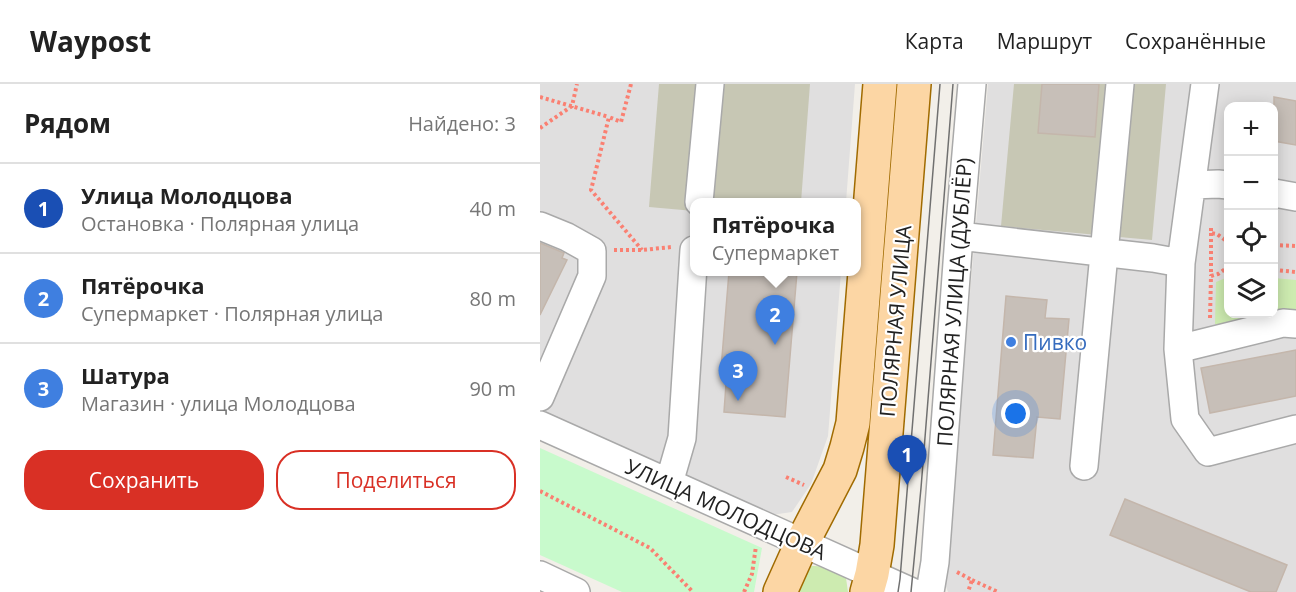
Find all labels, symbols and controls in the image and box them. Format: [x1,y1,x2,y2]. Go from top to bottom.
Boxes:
text: Waypost [30,22,151,60]
text: Карта [905,27,964,55]
text: Маршрут [997,27,1092,55]
text: Сохранённые [1125,27,1266,55]
map controls [1224,102,1278,318]
button: + [1224,102,1278,156]
text: Рядом [24,105,111,141]
text: Найдено: 3 [408,110,516,137]
button: − [1224,156,1278,210]
street label: ПОЛЯРНАЯ УЛИЦА (ДУБЛЁР) [930,157,978,447]
text: Улица Молодцова [81,180,292,210]
text: 1 [38,195,49,222]
text: 40 m [469,195,516,222]
popup [690,198,861,276]
text: Пятёрочка [712,209,835,239]
text: Остановка · Полярная улица [81,210,359,237]
button: locate [1224,210,1278,264]
street label: ПОЛЯРНАЯ УЛИЦА [873,223,917,418]
text: Супермаркет [712,239,839,266]
button: layers [1224,264,1278,318]
text: Пятёрочка [81,270,204,300]
text: 2 [38,285,49,312]
text: 80 m [469,285,516,312]
pin: 2 [756,296,794,345]
text: Супермаркет · Полярная улица [81,300,383,327]
place label: Пивко [1023,328,1087,356]
marker: Пивко [1004,335,1018,349]
pin: 3 [718,352,758,401]
text: Шатура [81,360,170,390]
text: 3 [38,375,49,402]
text: 90 m [469,375,516,402]
text: Магазин · улица Молодцова [81,390,356,417]
your location [1001,399,1030,428]
pin: 1 [888,436,926,485]
button: Сохранить [24,450,264,510]
button: Поделиться [276,450,516,510]
street label: УЛИЦА МОЛОДЦОВА [621,452,832,566]

